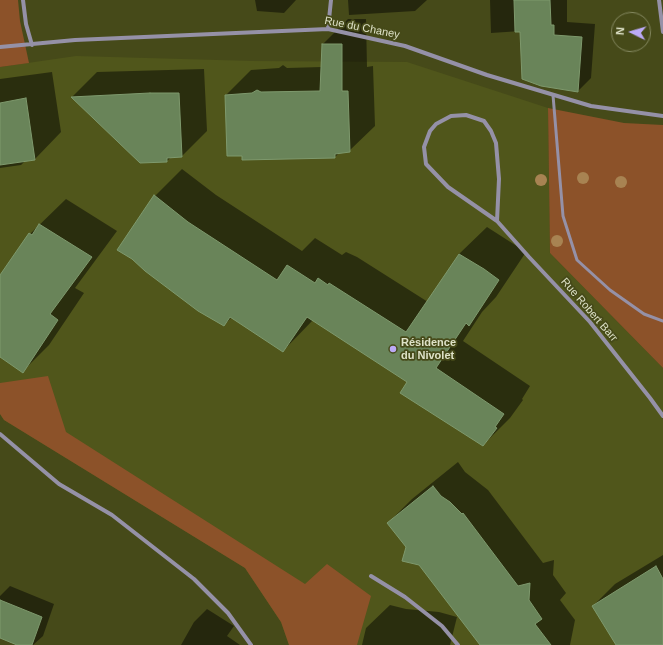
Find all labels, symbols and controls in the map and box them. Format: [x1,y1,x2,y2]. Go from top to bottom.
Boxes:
north arrow [611,12,651,52]
street label: Rue du Chaney [323,14,401,42]
text: N [614,27,626,36]
street label: Rue Robert Barr [558,275,620,345]
place label: Résidence du Nivolet [401,336,456,362]
marker: Résidence du Nivolet [388,344,398,354]

